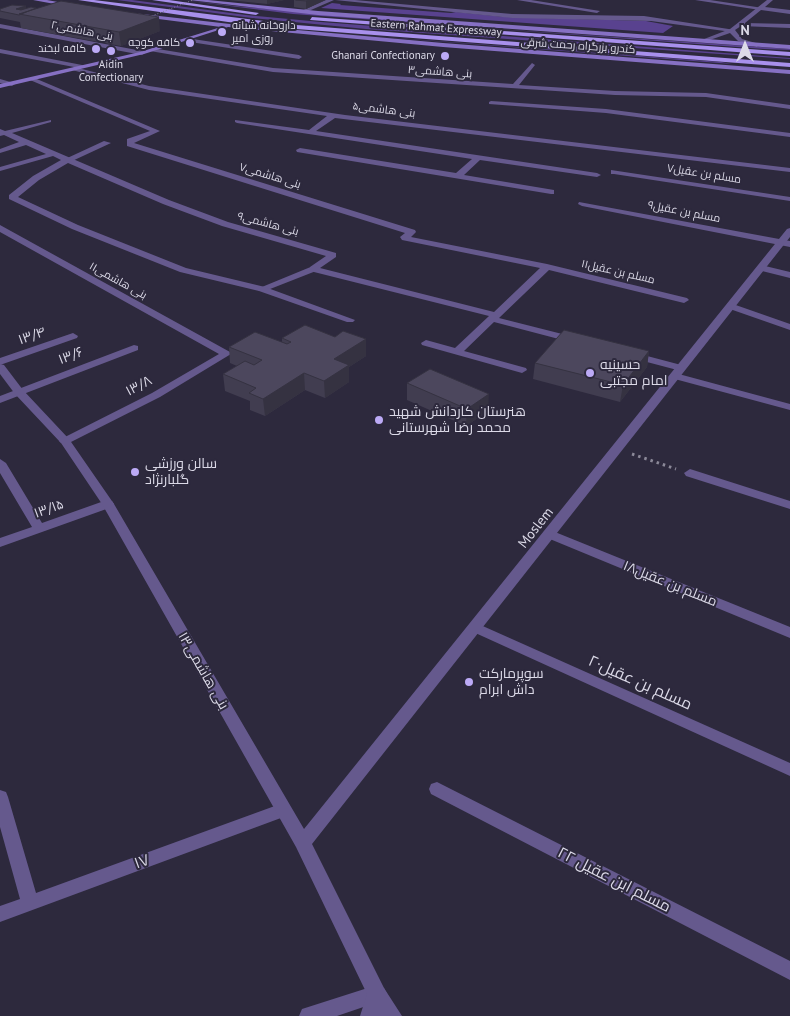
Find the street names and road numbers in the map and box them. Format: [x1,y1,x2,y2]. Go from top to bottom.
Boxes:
street label: Eastern Rahmat Expressway [370,17,502,39]
street label: ۲بنی هاشمی [50,19,114,43]
street label: کندرو بزرگراه رحمت شرقی [520,35,636,57]
street label: بنی هاشمی۳ [407,63,473,81]
street label: بنی هاشمی۵ [352,100,416,120]
street label: بنی هاشمی۷ [237,160,303,192]
street label: مسلم بن عقیل۷ [666,162,742,186]
street label: مسلم بن عقیل۹ [647,198,721,226]
street label: بنی هاشمی۹ [236,209,300,239]
street label: مسلم بن عقیل۱۱ [580,257,656,287]
street label: بنی هاشمی۱۱ [87,260,149,302]
street label: ۱۳/۴ [16,323,48,349]
street label: ۱۳/۶ [56,344,86,368]
street label: ۱۳/۸ [123,372,155,400]
street label: ۱۳/۱۵ [32,496,66,522]
street label: Moslem [515,504,557,552]
street label: مسلم بن عقیل۱۸ [621,558,719,610]
street label: بنی هاشمی۱۳ [174,629,232,713]
street label: مسلم بن عقیل۲۰ [585,652,695,714]
street label: مسلم ابن عقیل ۲۲ [554,843,674,917]
street label: ۱۷ [132,850,152,874]

